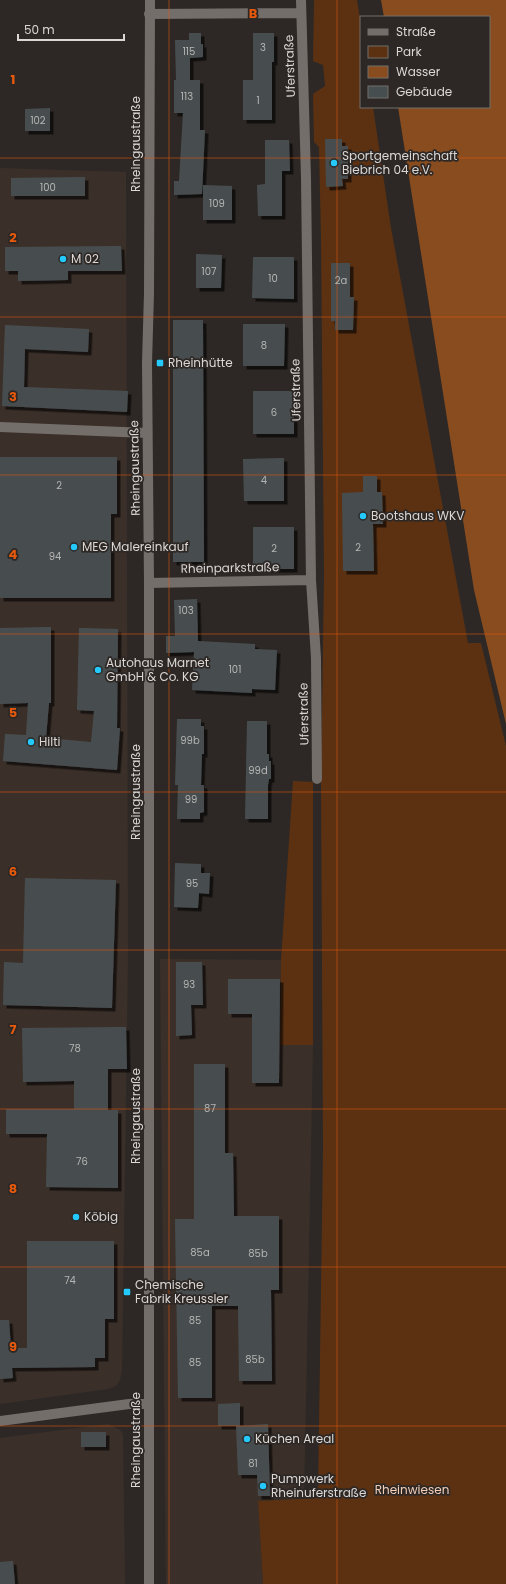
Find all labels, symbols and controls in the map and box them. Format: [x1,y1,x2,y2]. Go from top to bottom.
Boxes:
text: B [249,4,258,23]
scale bar [18,16,124,42]
legend [360,16,490,108]
text: 50 m [24,21,55,38]
text: Straße [396,23,436,40]
street label: Uferstraße [280,34,299,98]
house number: 3 [260,40,266,55]
text: Park [396,43,423,60]
house number: 115 [183,44,195,59]
text: Wasser [396,63,441,80]
text: 1 [11,70,15,89]
text: Gebäude [396,83,452,100]
house number: 113 [181,89,193,104]
house number: 1 [256,93,260,108]
street label: Rheingaustraße [127,96,144,192]
house number: 102 [30,113,46,128]
place label: Sportgemeinschaft Biebrich 04 e.V. [342,147,457,178]
marker: Sportgemeinschaft Biebrich 04 e.V. [329,158,339,168]
house number: 100 [40,180,56,195]
house number: 109 [209,196,225,211]
text: 2 [9,228,17,247]
place label: M 02 [71,250,99,267]
marker: M 02 [58,254,68,264]
house number: 107 [202,264,217,279]
house number: 10 [268,271,278,286]
house number: 2a [335,273,347,288]
house number: 8 [261,338,267,353]
place label: Rheinhütte [168,354,233,371]
marker: Rheinhütte [155,358,165,368]
street label: Uferstraße [286,358,305,422]
text: 3 [9,387,17,406]
house number: 6 [271,405,277,420]
street label: Rheingaustraße [125,420,144,516]
house number: 4 [261,473,267,488]
house number: 2 [56,478,62,493]
place label: Bootshaus WKV [371,507,464,524]
marker: Bootshaus WKV [358,511,368,521]
place label: MEG Malereinkauf [82,538,188,555]
house number: 2 [355,540,361,555]
house number: 2 [271,541,277,556]
marker: MEG Malereinkauf [69,542,79,552]
text: 4 [9,545,18,564]
house number: 94 [49,549,61,564]
street label: Rheinparkstraße [180,558,280,577]
house number: 103 [178,603,194,618]
place label: Autohaus Marnet GmbH & Co. KG [106,654,209,685]
house number: 101 [229,662,241,677]
marker: Autohaus Marnet GmbH & Co. KG [93,665,103,675]
street label: Uferstraße [294,682,313,746]
text: 5 [9,703,17,722]
place label: Hilti [39,733,61,750]
house number: 99b [180,733,200,748]
marker: Hilti [26,737,36,747]
street label: Rheingaustraße [127,744,144,840]
house number: 99d [248,763,268,778]
house number: 99 [185,792,197,807]
text: 6 [9,862,17,881]
house number: 95 [186,876,198,891]
house number: 93 [183,977,195,992]
text: 7 [10,1020,17,1039]
house number: 78 [69,1041,81,1056]
street label: Rheingaustraße [127,1068,144,1164]
house number: 87 [204,1101,216,1116]
house number: 76 [76,1154,88,1169]
text: 8 [9,1179,17,1198]
place label: Köbig [84,1208,118,1225]
marker: Köbig [71,1212,81,1222]
house number: 85a [190,1245,210,1260]
house number: 85b [248,1246,268,1261]
house number: 74 [64,1273,76,1288]
place label: Chemische Fabrik Kreussler [135,1276,229,1307]
marker: Chemische Fabrik Kreussler [122,1287,132,1297]
house number: 85 [189,1313,201,1328]
text: 9 [9,1337,17,1356]
house number: 85b [245,1352,265,1367]
house number: 85 [189,1355,201,1370]
street label: Rheingaustraße [127,1392,144,1488]
place label: Küchen Areal [255,1430,334,1447]
marker: Küchen Areal [242,1434,252,1444]
house number: 81 [248,1456,258,1471]
place label: Pumpwerk Rheinuferstraße [271,1470,366,1501]
marker: Pumpwerk Rheinuferstraße [258,1481,268,1491]
park label: Rheinwiesen [375,1481,449,1498]

